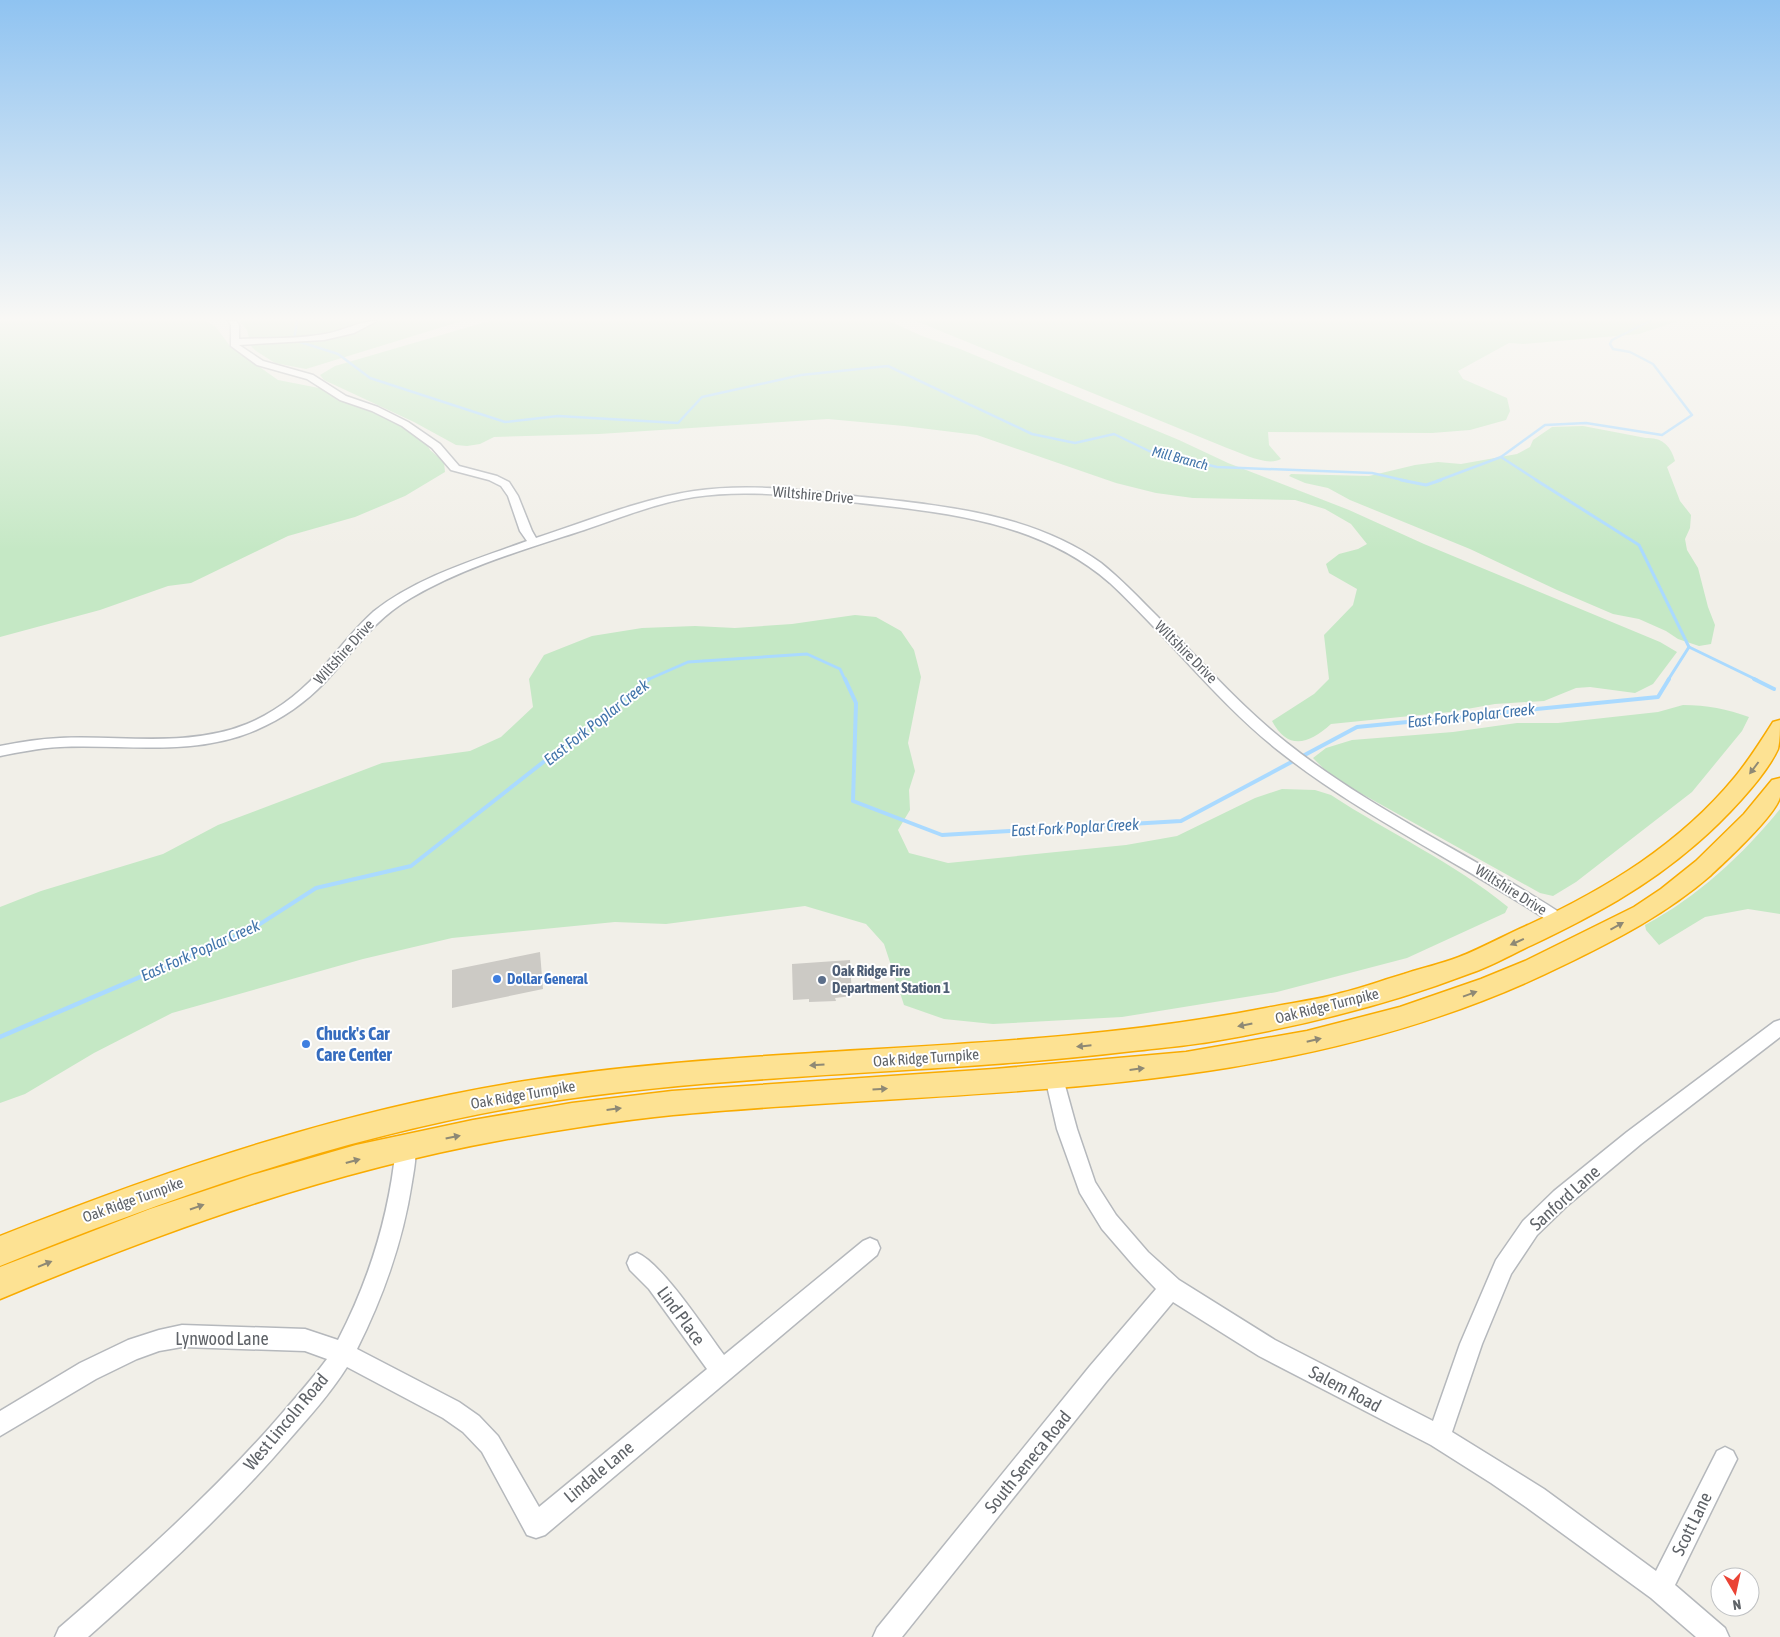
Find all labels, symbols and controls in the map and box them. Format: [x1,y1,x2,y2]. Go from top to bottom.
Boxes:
water label: Mill Branch [1150,443,1210,473]
street label: Wiltshire Drive [772,483,854,507]
street label: Wiltshire Drive [310,616,377,687]
street label: Wiltshire Drive [1152,617,1221,686]
water label: East Fork Poplar Creek [540,675,653,769]
water label: East Fork Poplar Creek [1406,699,1537,732]
one-way arrow [1749,761,1760,774]
water label: East Fork Poplar Creek [1011,815,1140,840]
street label: Wiltshire Drive [1472,861,1550,918]
water label: East Fork Poplar Creek [138,915,263,985]
one-way arrow [1610,922,1625,930]
one-way arrow [1510,939,1524,947]
place label: Oak Ridge Fire Department Station 1 [832,962,950,996]
place label: Dollar General [507,970,589,987]
marker: Dollar General [491,973,503,985]
marker: Oak Ridge Fire Department Station 1 [816,974,828,986]
street label: Oak Ridge Turnpike [1273,984,1381,1027]
one-way arrow [1463,990,1478,998]
one-way arrow [1238,1021,1253,1029]
place label: Chuck's Car Care Center [316,1023,393,1065]
one-way arrow [1307,1036,1322,1044]
marker: Chuck's Car Care Center [300,1038,312,1050]
one-way arrow [1076,1042,1092,1050]
street label: Oak Ridge Turnpike [873,1045,980,1070]
one-way arrow [809,1061,825,1069]
one-way arrow [1129,1065,1145,1073]
street label: Oak Ridge Turnpike [469,1077,577,1112]
one-way arrow [872,1084,888,1092]
one-way arrow [606,1105,622,1113]
one-way arrow [446,1133,461,1141]
one-way arrow [345,1157,361,1165]
street label: Sanford Lane [1525,1161,1604,1234]
street label: Oak Ridge Turnpike [80,1173,186,1226]
one-way arrow [190,1203,205,1211]
one-way arrow [38,1260,53,1268]
street label: Lind Place [653,1282,710,1349]
street label: Lynwood Lane [175,1328,269,1349]
street label: Salem Road [1306,1361,1385,1416]
street label: West Lincoln Road [239,1369,332,1474]
street label: South Seneca Road [980,1406,1075,1517]
street label: Lindale Lane [560,1437,638,1507]
street label: Scott Lane [1667,1489,1716,1559]
north arrow [1710,1567,1760,1617]
text: N [1732,1596,1742,1613]

